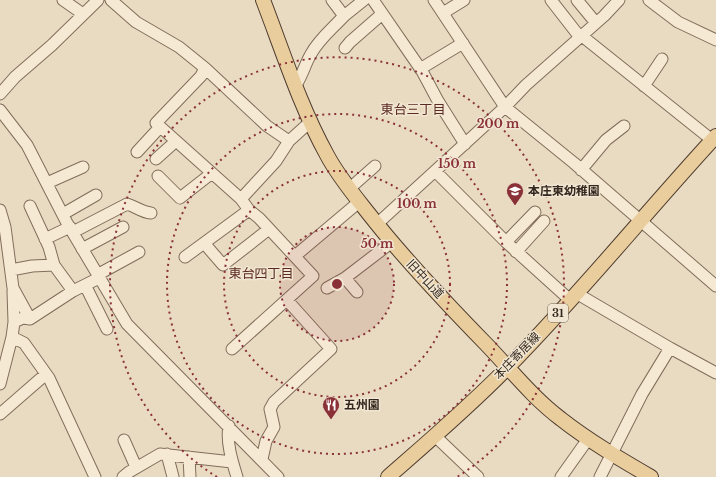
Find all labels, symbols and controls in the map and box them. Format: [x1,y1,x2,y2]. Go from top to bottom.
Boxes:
district label: 東台三丁目 [380,101,446,118]
text: 200 m [477,116,520,131]
text: 150 m [438,156,477,171]
school or university icon: 本庄東幼稚園 [505,181,525,206]
place label: 本庄東幼稚園 [528,183,600,198]
text: 100 m [397,196,438,211]
text: 50 m [361,236,394,251]
street label: 旧中山道 [404,256,447,301]
district label: 東台四丁目 [228,265,294,282]
centre of rings [330,277,344,291]
road number: 31 [548,304,568,322]
street label: 本庄寄居線 [490,329,543,382]
restaurant icon: 五州園 [321,395,341,420]
place label: 五州園 [344,397,380,412]

